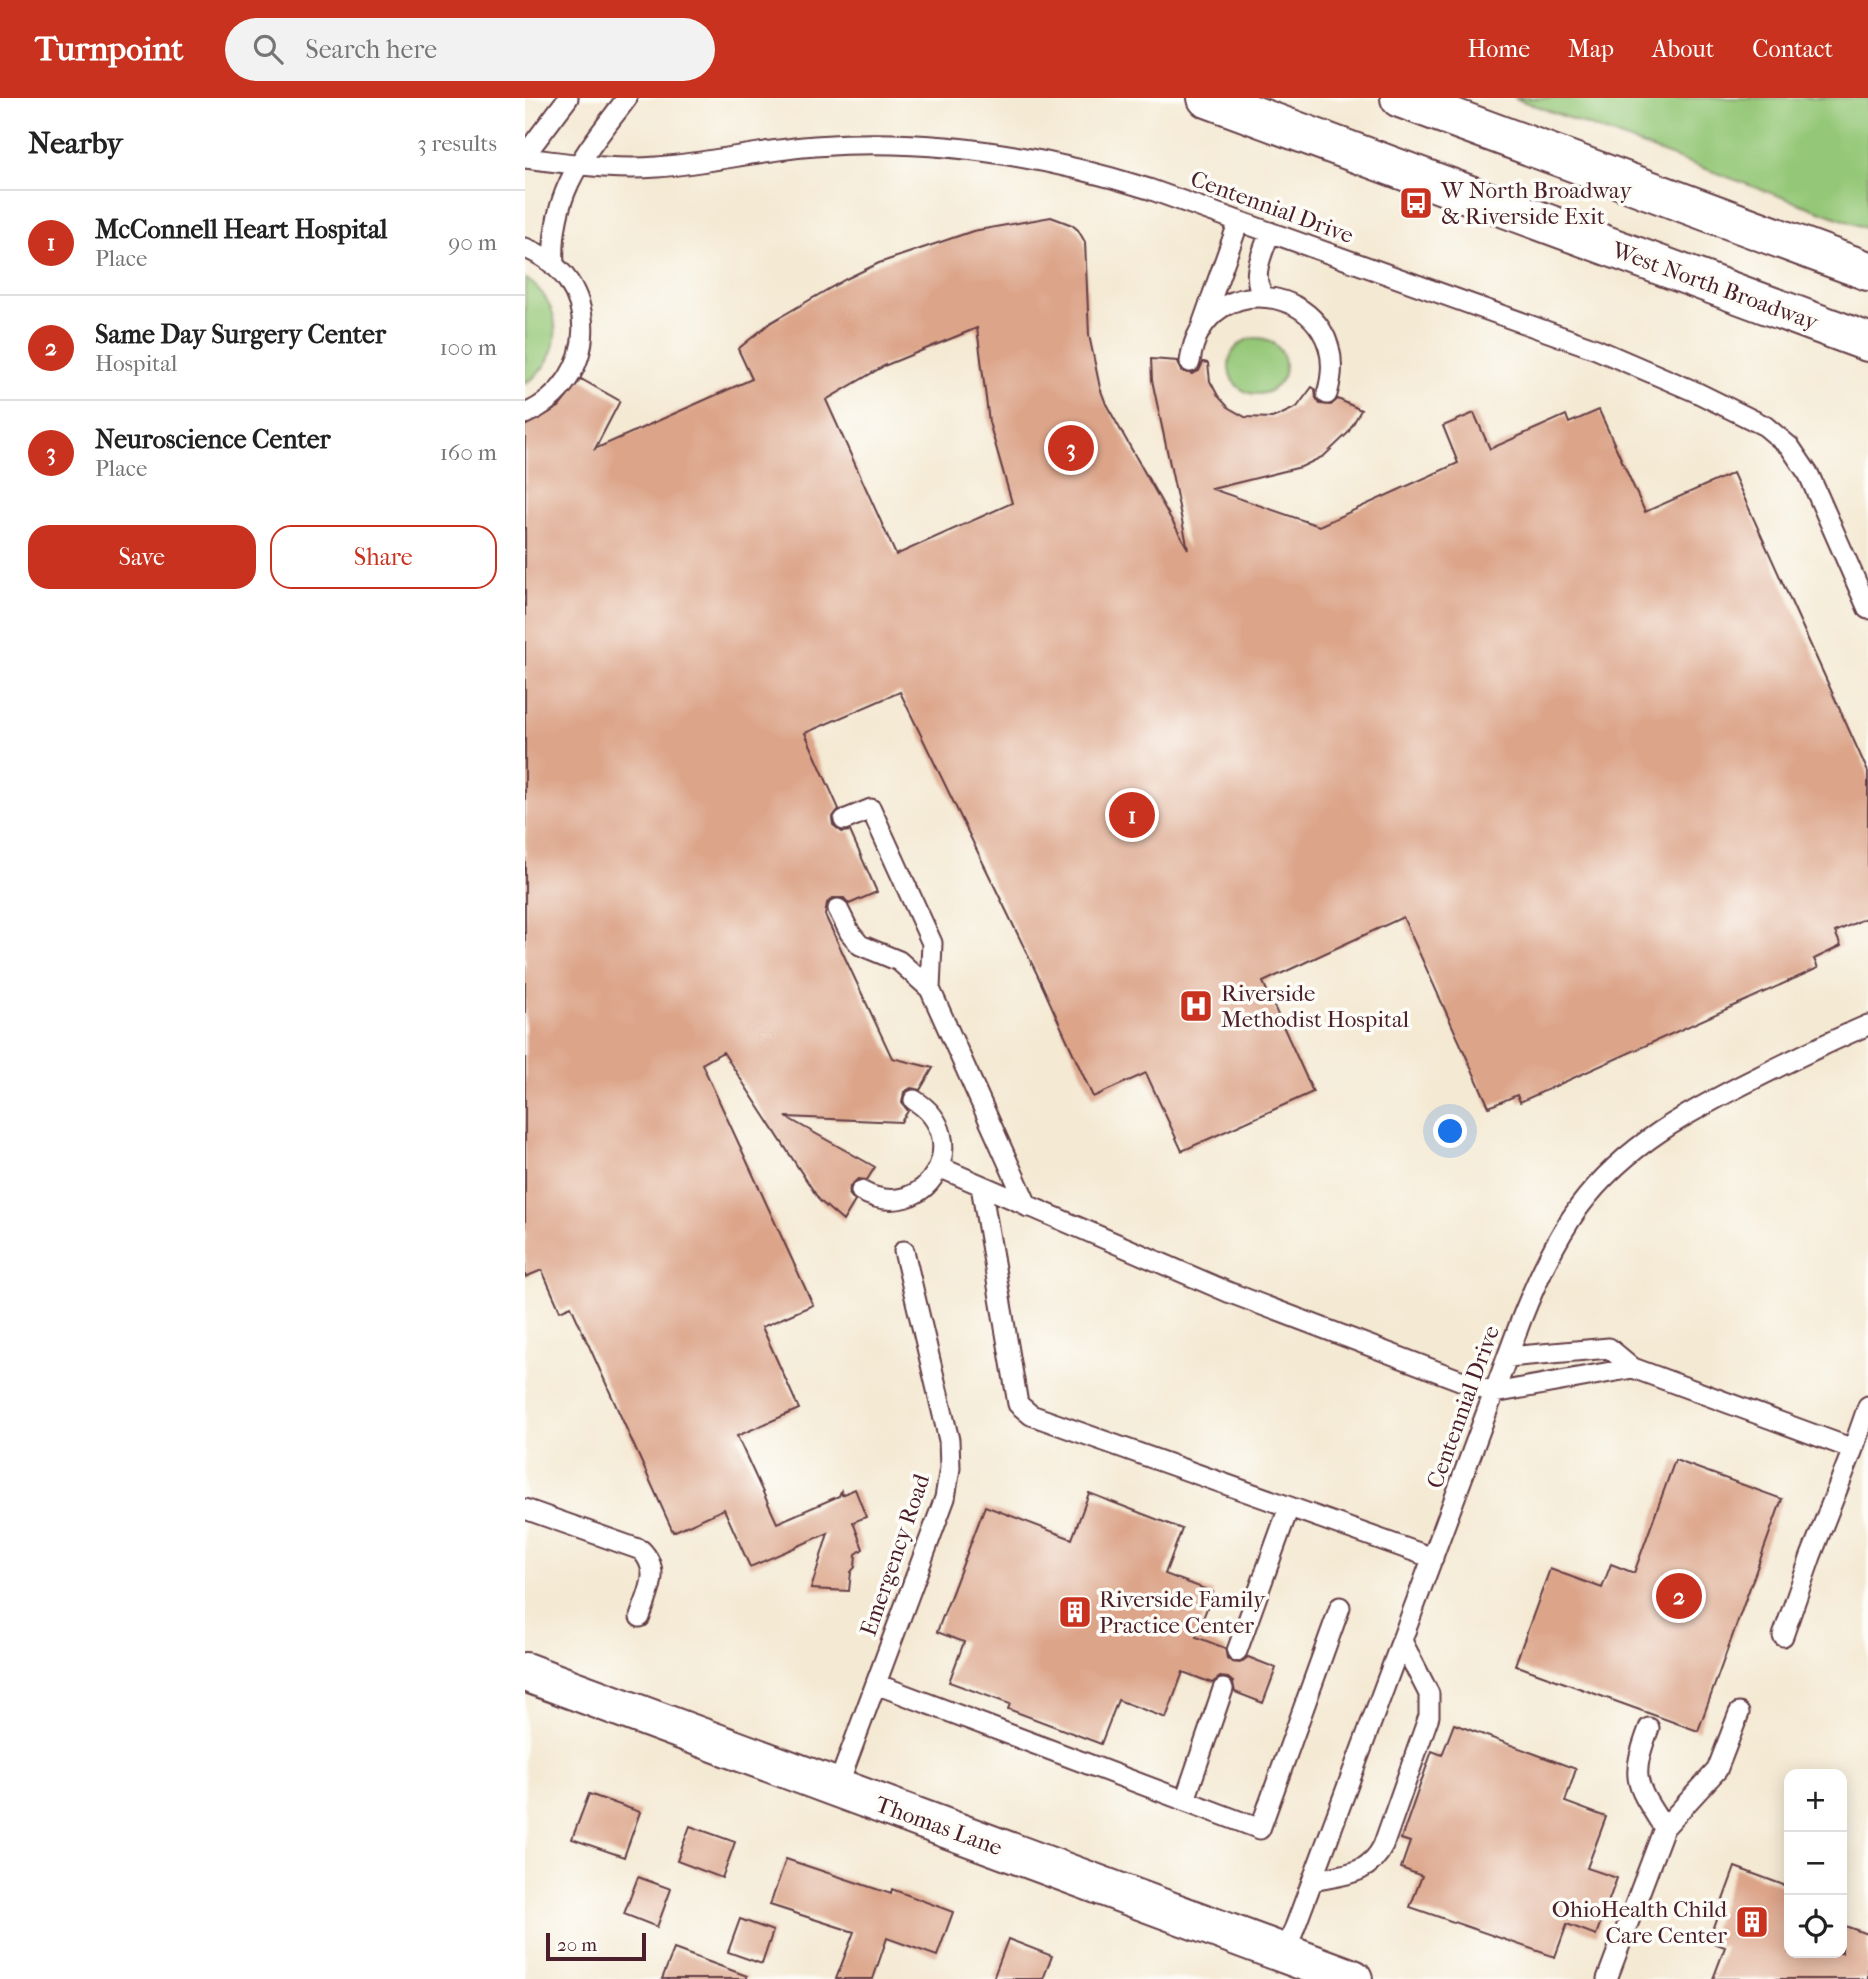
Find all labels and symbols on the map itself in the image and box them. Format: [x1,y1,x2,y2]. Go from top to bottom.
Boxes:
street label: Centennial Drive [1187,165,1357,249]
place label: W North Broadway & Riverside Exit [1440,177,1632,230]
bus stop icon: W North Broadway & Riverside Exit [1397,184,1435,222]
street label: West North Broadway [1607,236,1822,336]
pin: 3 [1048,422,1094,474]
pin: 1 [1109,789,1155,841]
place label: Riverside Methodist Hospital [1221,980,1410,1033]
hospital icon: Riverside Methodist Hospital [1177,987,1215,1025]
your location [1433,1114,1467,1148]
street label: Centennial Drive [1421,1322,1505,1492]
street label: Emergency Road [855,1470,936,1640]
pin: 2 [1656,1570,1702,1622]
place label: Riverside Family Practice Center [1099,1586,1266,1639]
building icon: Riverside Family Practice Center [1056,1593,1094,1631]
street label: Thomas Lane [872,1791,1006,1861]
place label: OhioHealth Child Care Center [1552,1896,1727,1949]
building icon: OhioHealth Child Care Center [1733,1903,1771,1941]
scale bar [546,1930,646,1962]

